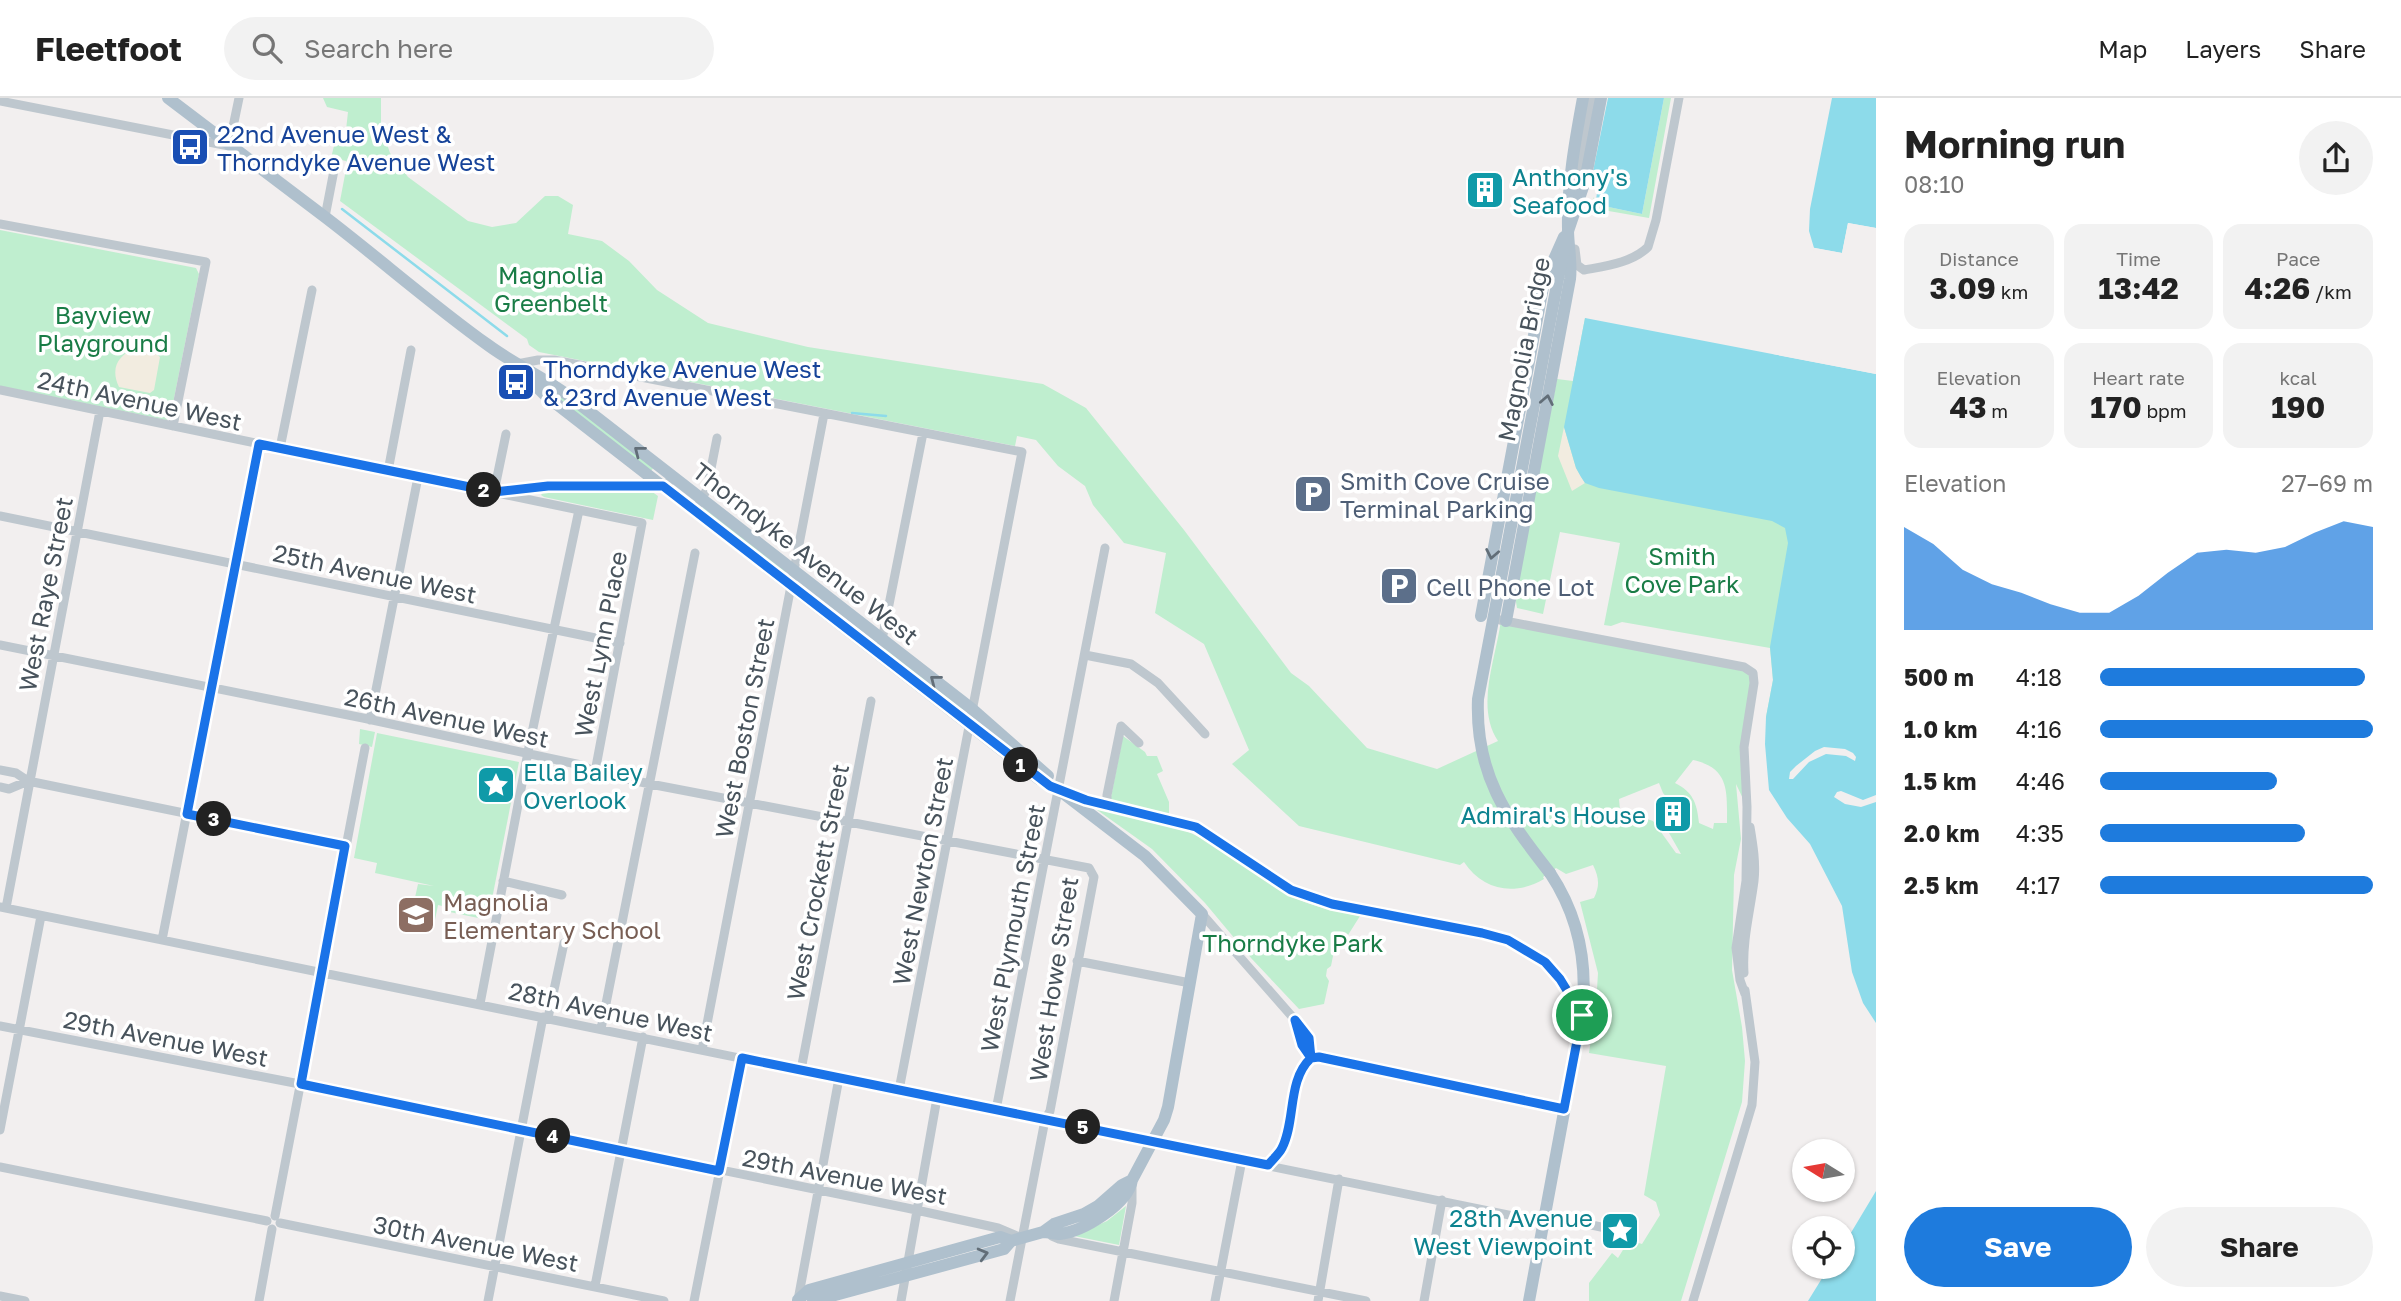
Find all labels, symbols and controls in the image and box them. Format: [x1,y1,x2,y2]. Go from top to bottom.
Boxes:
search box [224,17,714,80]
text: Fleetfoot [35,29,182,68]
icon: search [248,29,286,67]
text: Search here [304,33,453,64]
text: Map [2098,34,2147,63]
text: Layers [2185,34,2261,63]
text: Share [2299,34,2366,63]
place label: 22nd Avenue West & Thorndyke Avenue West [217,119,495,176]
text: Morning run [1904,121,2125,166]
button: share [2299,121,2373,195]
bus stop icon: 22nd Avenue West & Thorndyke Avenue West [169,126,211,168]
place label: Anthony's Seafood [1512,162,1628,219]
building icon: Anthony's Seafood [1464,169,1506,211]
text: 08:10 [1904,170,1965,198]
text: Distance [1939,247,2019,270]
text: Time [2116,247,2161,270]
text: Pace [2276,247,2320,270]
street label: Magnolia Bridge [1491,254,1555,444]
park label: Magnolia Greenbelt [494,260,608,317]
text: 3.09 [1929,270,1996,306]
text: 13:42 [2098,270,2179,306]
text: 4:26 [2245,270,2310,306]
text: km [1996,280,2028,303]
text: /km [2310,280,2352,303]
park label: Bayview Playground [37,300,169,357]
place label: Thorndyke Avenue West & 23rd Avenue West [543,354,821,411]
bus stop icon: Thorndyke Avenue West & 23rd Avenue West [495,361,537,403]
street label: 24th Avenue West [35,364,245,436]
text: Elevation [1937,366,2021,389]
text: Heart rate [2092,366,2185,389]
text: kcal [2279,366,2317,389]
text: 43 [1950,389,1987,425]
text: 170 [2090,389,2142,425]
text: 190 [2271,389,2325,425]
one-way arrow [1539,394,1554,406]
text: m [1987,399,2008,422]
text: bpm [2142,399,2187,422]
one-way arrow [634,446,646,459]
street label: Thorndyke Avenue West [687,456,925,650]
place label: Smith Cove Cruise Terminal Parking [1340,466,1550,523]
text: Elevation [1904,469,2006,497]
text: 27–69 m [2281,469,2373,497]
pin: 2 [466,472,502,508]
parking icon: Smith Cove Cruise Terminal Parking [1292,473,1334,515]
text: 2 [478,478,489,501]
street label: West Raye Street [12,494,78,694]
street label: 25th Avenue West [271,537,479,609]
park label: Smith Cove Park [1624,541,1740,598]
one-way arrow [1486,547,1501,559]
street label: West Lynn Place [568,548,632,740]
parking icon: Cell Phone Lot [1378,565,1420,607]
place label: Cell Phone Lot [1426,572,1595,601]
street label: West Boston Street [708,616,780,840]
text: 500 m [1904,663,1974,691]
text: 4:18 [2016,663,2062,691]
one-way arrow [930,675,943,688]
street label: 26th Avenue West [342,681,552,753]
text: 1.0 km [1904,715,1977,743]
text: 4:16 [2016,715,2062,743]
pin: 1 [1004,748,1038,782]
text: 1 [1016,753,1025,776]
street label: West Newton Street [886,754,958,988]
place label: Ella Bailey Overlook [523,757,643,814]
street label: West Crockett Street [780,761,854,1003]
place icon: Ella Bailey Overlook [475,764,517,806]
text: 1.5 km [1904,767,1976,795]
text: 4:46 [2016,767,2065,795]
building icon: Admiral's House [1652,793,1694,835]
place label: Admiral's House [1461,800,1646,829]
street label: West Plymouth Street [974,801,1050,1055]
pin: 3 [196,802,232,836]
text: 3 [208,807,219,830]
text: 2.0 km [1904,819,1980,847]
text: 4:35 [2016,819,2064,847]
text: 2.5 km [1904,871,1979,899]
text: 4:17 [2016,871,2060,899]
street label: West Howe Street [1022,875,1084,1083]
place label: Magnolia Elementary School [443,887,661,944]
school or university icon: Magnolia Elementary School [395,894,437,936]
park label: Thorndyke Park [1202,928,1384,957]
street label: 28th Avenue West [506,975,716,1047]
pin [1552,985,1612,1045]
icon: arrive [1563,996,1601,1034]
street label: 29th Avenue West [61,1004,271,1072]
pin: 5 [1066,1110,1100,1144]
text: 5 [1077,1115,1088,1138]
pin: 4 [536,1118,570,1154]
text: 4 [547,1124,558,1147]
north arrow [1792,1139,1855,1202]
map controls [1792,1139,1855,1279]
street label: 29th Avenue West [740,1142,950,1210]
place label: 28th Avenue West Viewpoint [1413,1203,1593,1260]
button: Save [1904,1207,2132,1287]
button: Share [2146,1207,2373,1287]
street label: 30th Avenue West [371,1209,581,1277]
place icon: 28th Avenue West Viewpoint [1599,1210,1641,1252]
button: locate [1792,1216,1855,1279]
one-way arrow [977,1248,989,1263]

